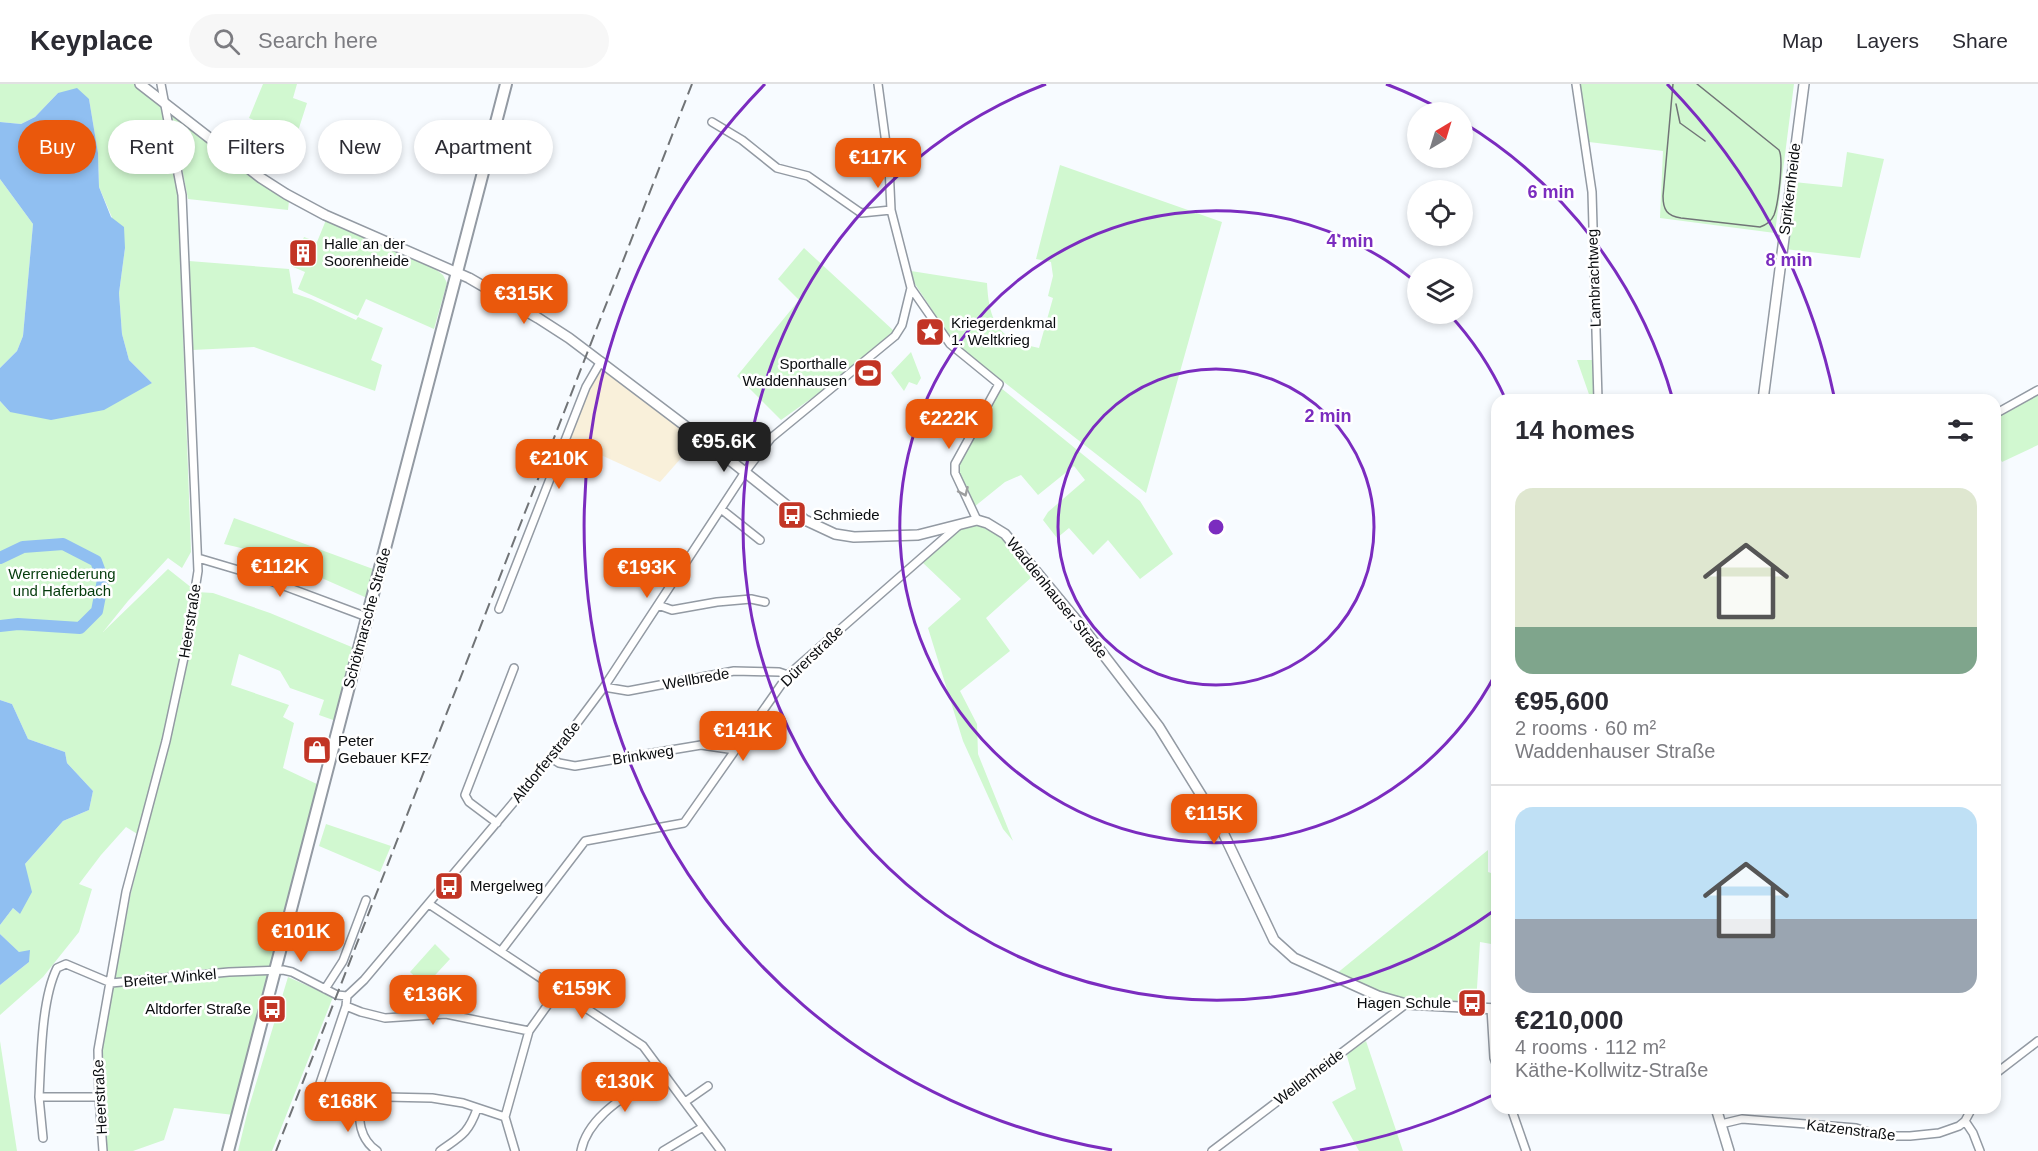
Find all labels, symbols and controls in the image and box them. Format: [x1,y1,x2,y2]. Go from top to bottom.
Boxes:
search box [189,14,609,68]
text: Keyplace [30,25,153,56]
icon: search [210,25,243,58]
text: Search here [258,28,378,53]
text: Map [1782,29,1823,52]
text: Layers [1856,29,1919,52]
text: Share [1952,29,2008,52]
north arrow [1407,102,1473,168]
map controls [1407,102,1473,324]
chip: Buy [18,120,96,174]
chip: Rent [108,120,195,174]
chip: Filters [207,120,306,174]
chip: New [318,120,402,174]
chip: Apartment [414,120,553,174]
pin: €117K [836,138,920,189]
street label: Sprikernheide [1775,142,1804,236]
text: €117K [849,146,907,168]
button: locate [1407,180,1473,246]
text: 6 min [1527,182,1575,202]
street label: Lambrachtweg [1583,229,1604,327]
text: 4 min [1326,231,1374,251]
place label: Halle an der Soorenheide [324,235,409,269]
building icon: Halle an der Soorenheide [287,237,319,269]
text: 8 min [1765,250,1813,270]
button: layers [1407,258,1473,324]
pin: €315K [482,274,566,325]
text: €315K [495,282,553,304]
place label: Kriegerdenkmal 1. Weltkrieg [951,314,1056,348]
place icon: Kriegerdenkmal 1. Weltkrieg [914,316,946,348]
place label: Sporthalle Waddenhausen [742,355,847,389]
sports icon: Sporthalle Waddenhausen [852,357,884,389]
pin: €222K [907,399,991,450]
text: 2 min [1304,406,1352,426]
text: €222K [920,407,978,429]
icon: filters [1944,414,1977,447]
text: 14 homes [1515,415,1635,445]
pin: €95.6K [675,422,773,473]
text: €95.6K [692,430,756,452]
pin: €210K [517,439,601,490]
text: €210K [530,447,588,469]
one-way arrow [957,486,969,497]
bus stop icon: Schmiede [776,499,808,531]
place label: Schmiede [813,506,880,523]
centre of rings [1206,517,1226,537]
icon: home [1692,527,1800,635]
street label: Waddenhauser Straße [1003,534,1111,661]
street label: Schötmarsche Straße [340,546,393,690]
pin: €112K [238,547,322,598]
pin: €193K [605,548,689,599]
text: €112K [251,555,309,577]
text: €193K [618,556,676,578]
park label: Werreniederung und Haferbach [8,565,116,599]
street label: Heerstraße [175,583,204,659]
street label: Dürerstraße [777,622,846,690]
street label: Wellbrede [661,664,731,693]
text: €95,600 [1515,686,1609,716]
pin: €141K [701,711,785,762]
text: 2 rooms · 60 m² [1515,717,1656,739]
street label: Altdorferstraße [508,718,583,806]
text: €141K [714,719,772,741]
place label: Peter Gebauer KFZ [338,732,429,766]
shop icon: Peter Gebauer KFZ [301,734,333,766]
text: Waddenhauser Straße [1515,740,1715,762]
street label: Brinkweg [611,741,675,768]
pin: €115K [1172,794,1256,845]
text: €115K [1185,802,1243,824]
icon: home [1692,846,1800,954]
bus stop icon: Mergelweg [433,870,465,902]
place label: Mergelweg [470,877,543,894]
pin: €101K [259,912,343,963]
text: €101K [272,920,330,942]
street label: Breiter Winkel [123,965,217,990]
pin: €159K [540,969,624,1020]
pin: €136K [391,975,475,1026]
text: €159K [553,977,611,999]
text: €136K [404,983,462,1005]
bus stop icon: Hagen Schule [1456,987,1488,1019]
bus stop icon: Altdorfer Straße [256,993,288,1025]
place label: Hagen Schule [1357,994,1451,1011]
place label: Altdorfer Straße [145,1000,251,1017]
text: €210,000 [1515,1005,1623,1035]
text: 4 rooms · 112 m² [1515,1036,1666,1058]
street label: Wellenheide [1271,1045,1347,1108]
street label: Heerstraße [89,1059,110,1135]
text: Käthe-Kollwitz-Straße [1515,1059,1708,1081]
pin: €130K [583,1062,667,1113]
text: €130K [596,1070,654,1092]
pin: €168K [306,1082,390,1133]
text: €168K [319,1090,377,1112]
street label: Katzenstraße [1806,1116,1896,1143]

